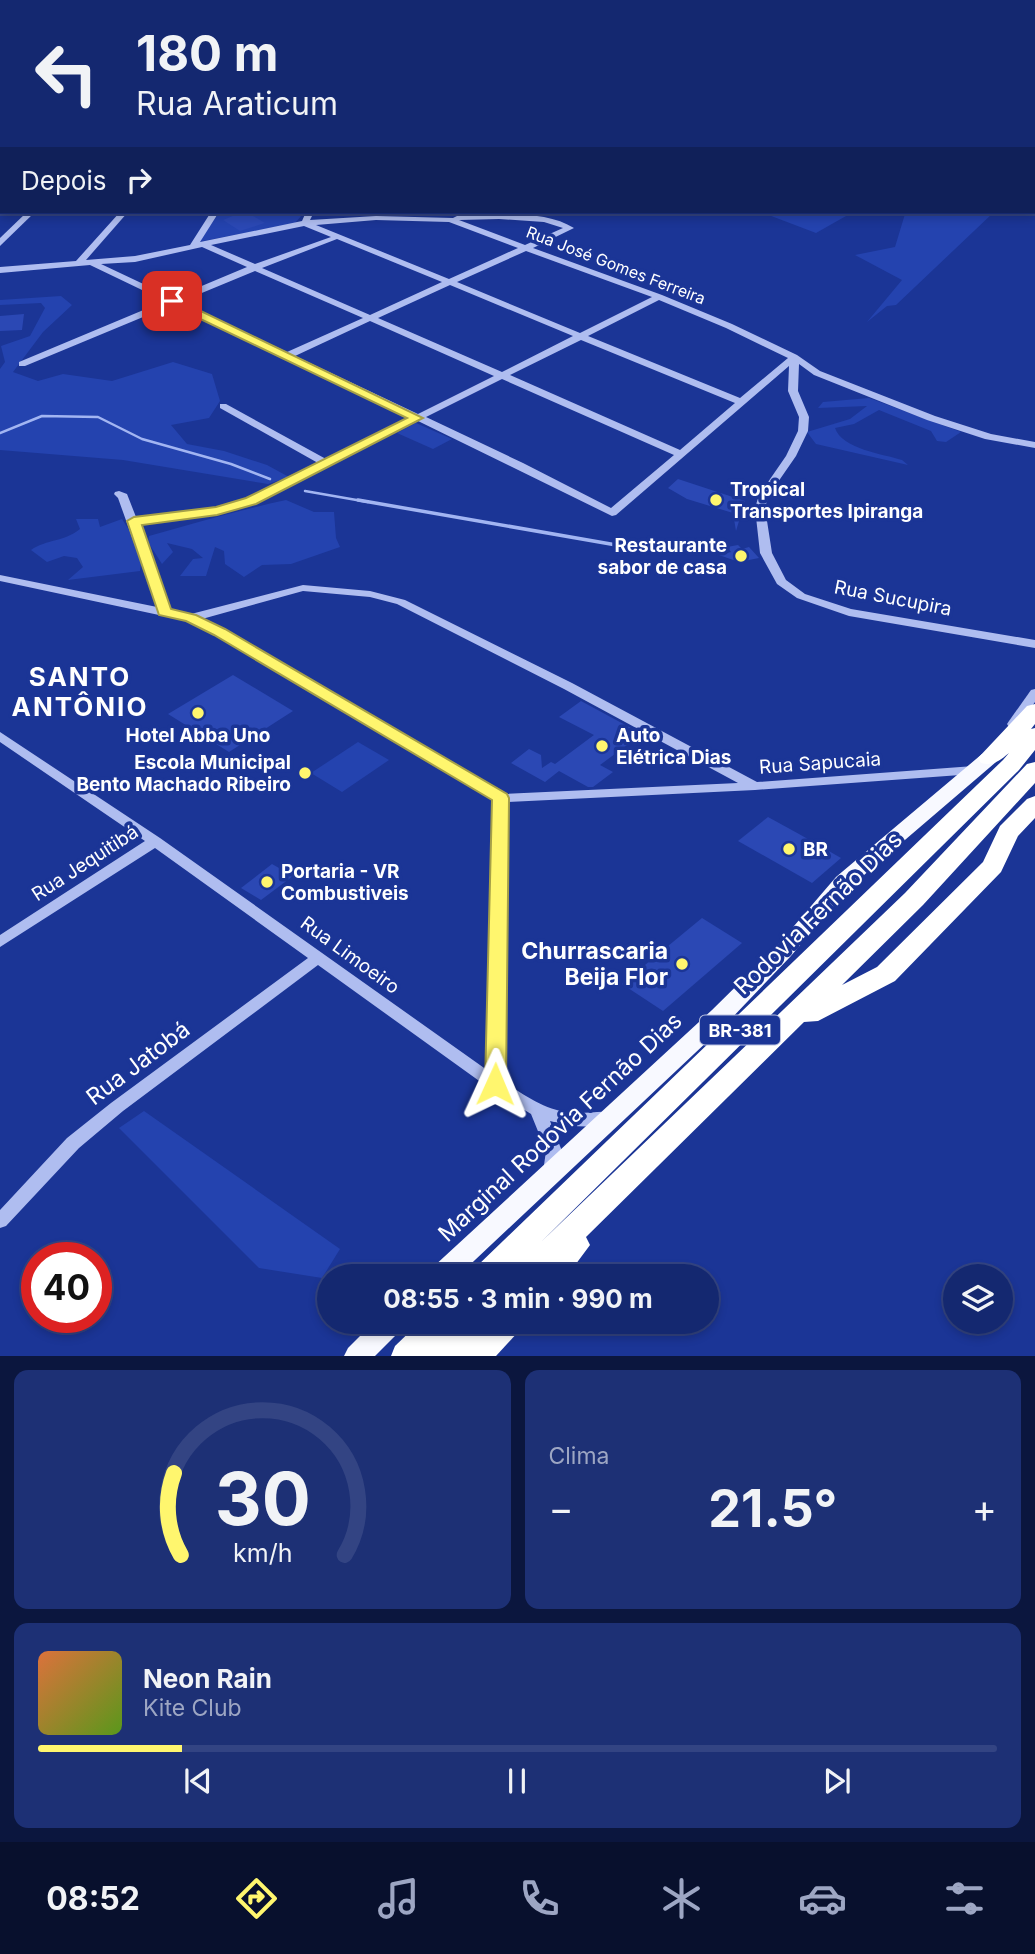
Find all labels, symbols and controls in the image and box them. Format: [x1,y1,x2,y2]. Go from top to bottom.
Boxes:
text: 180 m [136,24,278,83]
icon: left [21,28,112,119]
text: Rua Araticum [136,84,338,123]
icon: right [120,161,158,199]
text: Depois [21,165,106,196]
street label: Rua José Gomes Ferreira [524,222,708,308]
pin [142,271,202,331]
icon: arrive [153,282,191,320]
place label: Tropical Transportes Ipiranga [730,478,923,523]
marker: Tropical Transportes Ipiranga [708,492,724,508]
place label: Restaurante sabor de casa [598,534,727,579]
marker: Restaurante sabor de casa [733,548,749,564]
street label: Rua Sucupira [832,575,954,621]
district label: SANTO ANTÔNIO [12,661,148,722]
marker: Hotel Abba Uno [190,705,206,721]
place label: Hotel Abba Uno [126,724,270,747]
place label: Auto Elétrica Dias [616,724,731,769]
marker: Auto Elétrica Dias [594,738,610,754]
street label: Rua Sapucaia [758,747,882,779]
place label: Escola Municipal Bento Machado Ribeiro [76,751,291,796]
marker: Escola Municipal Bento Machado Ribeiro [297,765,313,781]
street label: Rua Jequitibá [27,820,143,906]
street label: Rodovia Fernão Dias [728,826,908,1000]
place label: BR [803,838,829,861]
marker: BR [781,841,797,857]
place label: Portaria - VR Combustiveis [281,860,409,905]
marker: Portaria - VR Combustiveis [259,874,275,890]
street label: Rua Limoeiro [296,911,404,999]
place label: Churrascaria Beija Flor [521,937,668,991]
marker: Churrascaria Beija Flor [674,956,690,972]
street label: Marginal Rodovia Fernão Dias [432,1007,688,1247]
street label: Rua Jatobá [81,1015,195,1111]
road number: BR-381 [700,1015,780,1044]
position arrow [458,1047,532,1121]
speed limit sign: 40 [21,1242,112,1333]
map controls [943,1264,1013,1334]
button: layers [943,1264,1013,1334]
text: 08:55 · 3 min · 990 m [383,1283,653,1314]
text: Clima [549,1442,610,1470]
text: 30 [214,1455,310,1544]
text: 21.5° [708,1477,837,1540]
text: − [549,1485,574,1531]
text: + [972,1485,997,1531]
text: km/h [233,1538,292,1568]
text: Neon Rain [143,1663,272,1694]
text: Kite Club [143,1694,242,1722]
icon: previous [179,1762,217,1800]
icon: pause [498,1762,536,1800]
icon: next [818,1762,856,1800]
icon: directions [232,1874,281,1923]
icon: music [374,1874,423,1923]
icon: phone [515,1874,564,1923]
icon: climate [657,1874,706,1923]
icon: car [798,1874,847,1923]
icon: filters [940,1874,989,1923]
text: 08:52 [46,1879,140,1918]

